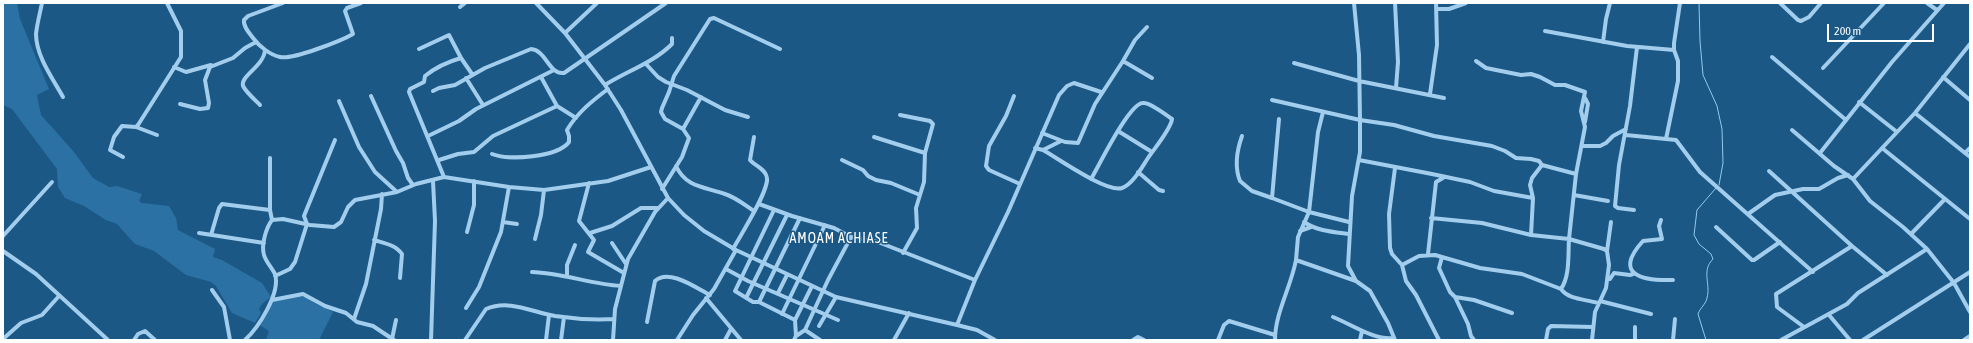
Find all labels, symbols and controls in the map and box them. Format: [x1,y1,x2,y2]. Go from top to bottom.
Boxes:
scale bar [1829,16,1936,42]
text: 200 m [1834,24,1861,38]
district label: AMOAM ACHIASE [789,231,889,247]

